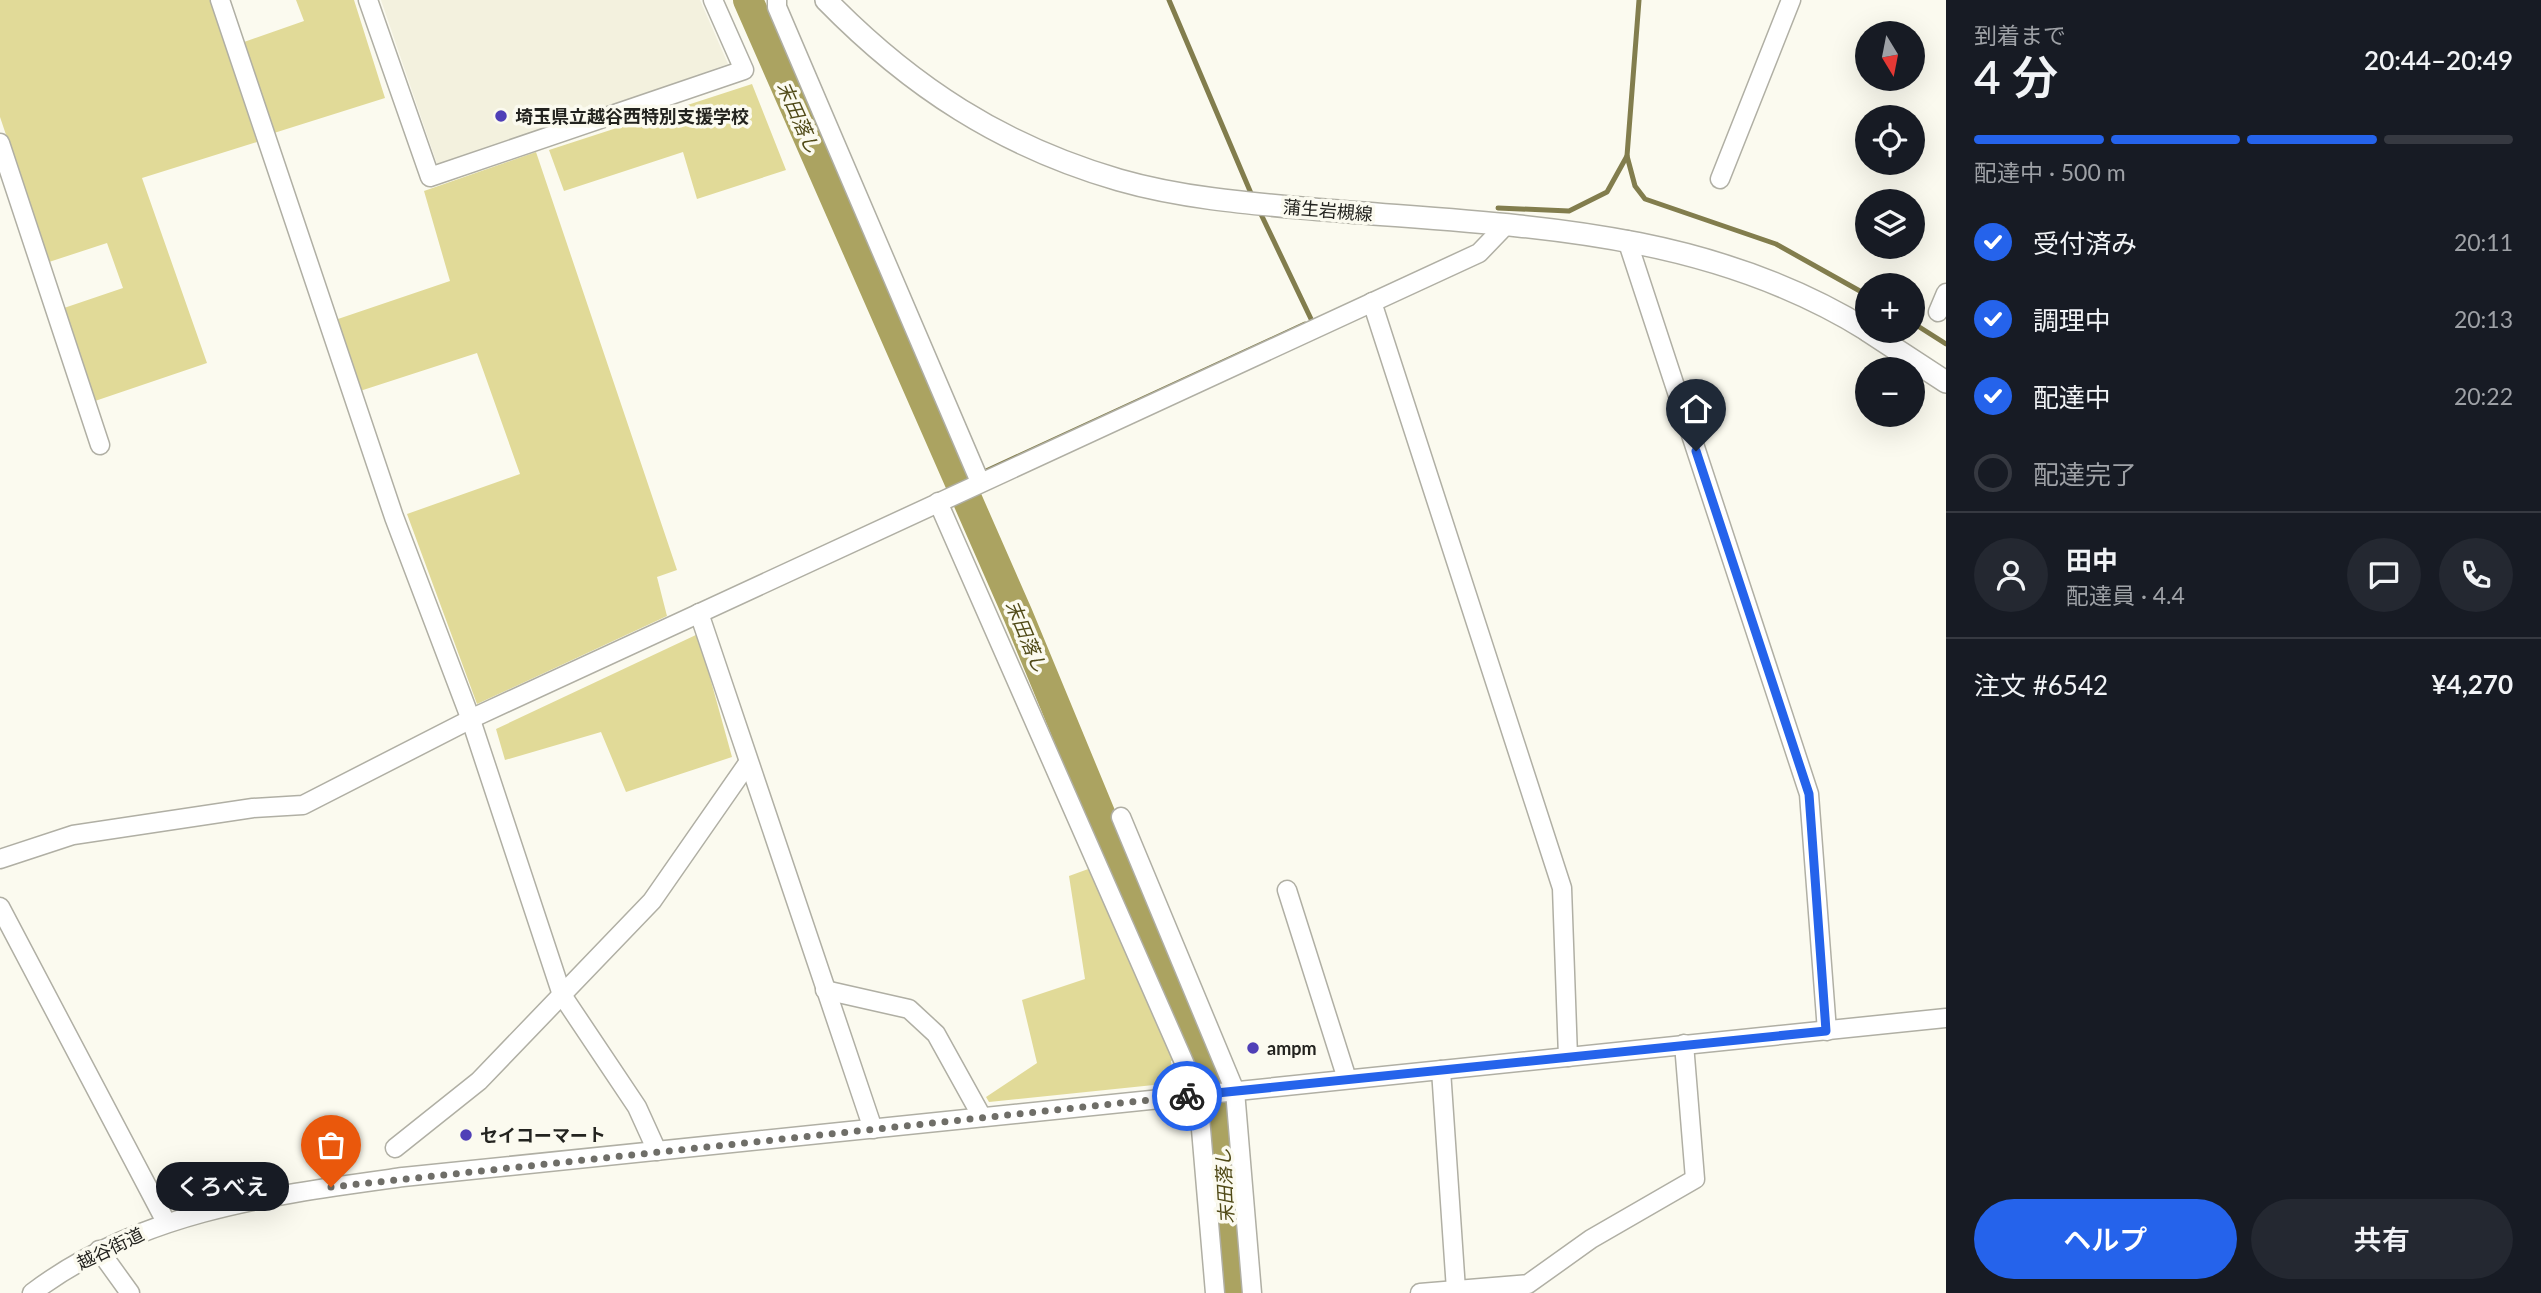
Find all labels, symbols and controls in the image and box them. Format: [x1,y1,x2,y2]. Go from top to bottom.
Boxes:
north arrow [1855,21,1925,91]
map controls [1855,21,1925,427]
text: 到着まで [1974,21,2066,49]
text: 20:44–20:49 [2364,44,2513,76]
text: 4 分 [1974,49,2058,104]
water label: 末田落し [773,78,825,156]
place label: 埼玉県立越谷西特別支援学校 [515,105,749,127]
button: locate [1855,105,1925,175]
marker: 埼玉県立越谷西特別支援学校 [493,108,509,124]
text: 配達中 · 500 m [1974,158,2126,186]
button: layers [1855,189,1925,259]
street label: 蒲生岩槻線 [1282,195,1374,225]
icon: check [1974,223,2012,261]
text: 受付済み [2033,227,2137,259]
text: 20:11 [2454,228,2513,256]
button: + [1855,273,1925,343]
icon: check [1974,300,2012,338]
text: 調理中 [2033,304,2111,336]
text: 20:13 [2454,305,2513,333]
button: − [1855,357,1925,427]
icon: check [1974,377,2012,415]
pin [1666,379,1726,451]
text: 配達中 [2033,381,2111,413]
text: 20:22 [2454,382,2513,410]
icon: home [1677,390,1715,428]
text: 配達完了 [2033,458,2137,490]
button: person [1974,538,2048,612]
button: chat [2347,538,2421,612]
button: phone [2439,538,2513,612]
text: 田中 [2066,544,2118,576]
text: 配達員 · 4.4 [2066,581,2185,609]
water label: 末田落し [1002,597,1052,675]
text: ¥4,270 [2432,668,2513,700]
text: 注文 #6542 [1974,669,2108,701]
place label: ampm [1267,1037,1317,1059]
marker: ampm [1245,1040,1261,1056]
courier [1152,1061,1222,1131]
icon: bike [1168,1077,1206,1115]
pin [301,1115,361,1187]
place label: セイコーマート [480,1124,606,1146]
icon: bag [312,1126,350,1164]
marker: セイコーマート [458,1127,474,1143]
water label: 末田落し [1211,1147,1237,1225]
callout: くろべえ [156,1162,289,1212]
text: くろべえ [177,1172,269,1200]
button: ヘルプ [1974,1199,2237,1279]
button: 共有 [2251,1199,2513,1279]
street label: 越谷街道 [73,1222,147,1274]

